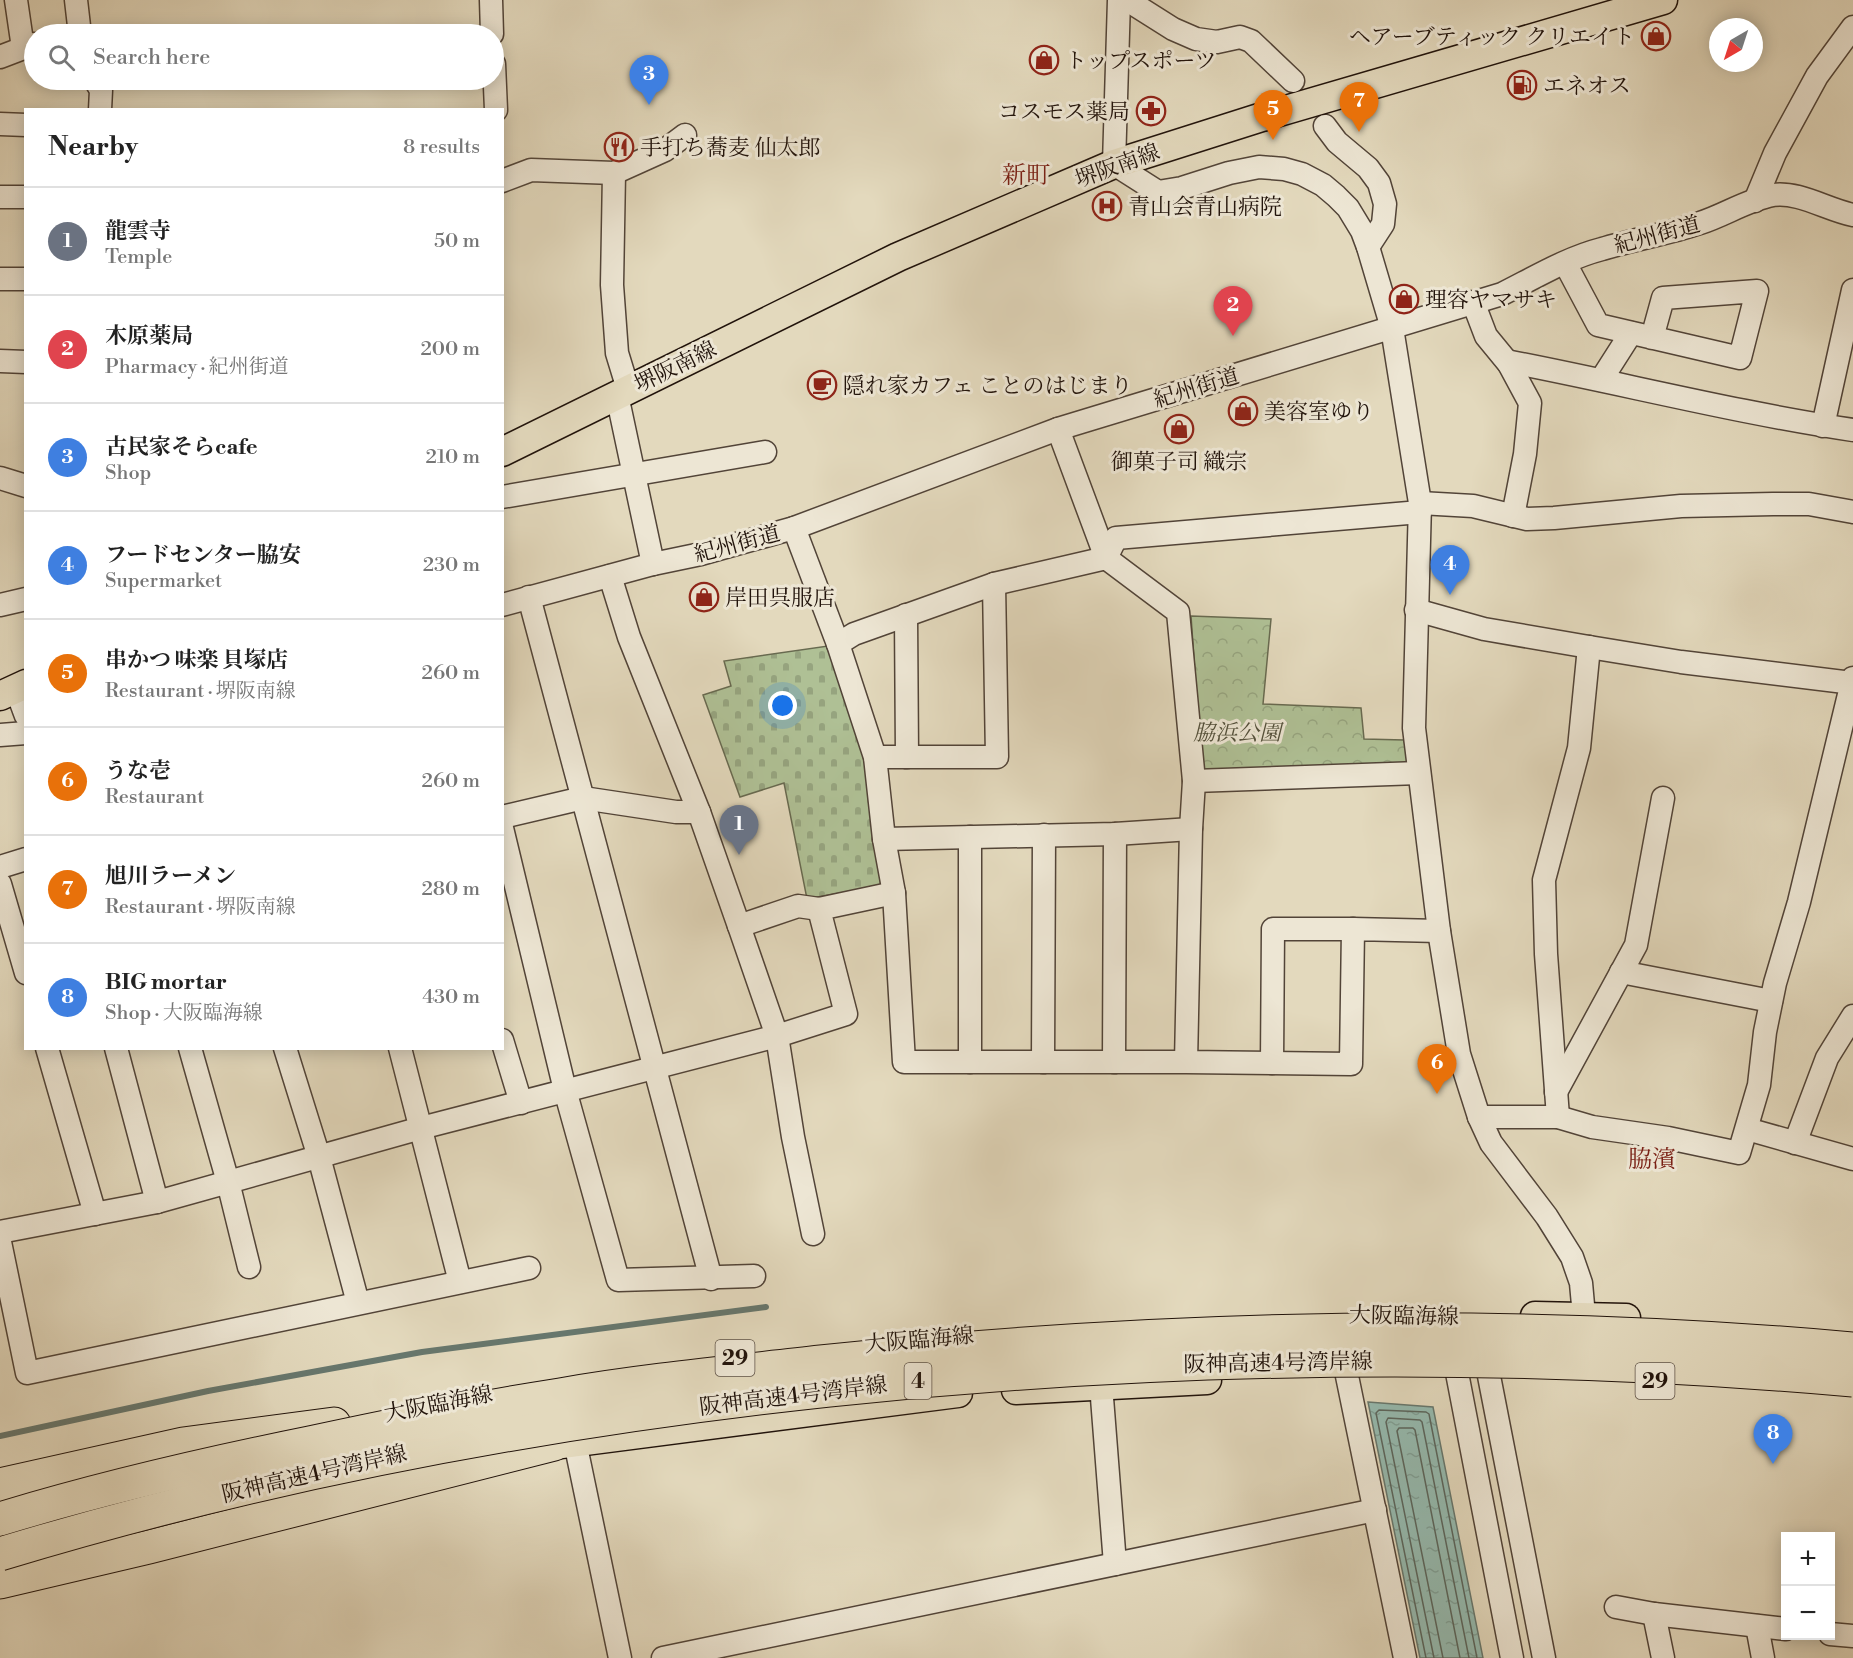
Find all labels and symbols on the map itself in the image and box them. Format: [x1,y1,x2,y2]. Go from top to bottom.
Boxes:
north arrow [1709,18,1763,72]
shop icon: ヘアーブティック クリエイト [1640,20,1672,52]
place label: ヘアーブティック クリエイト [1349,24,1635,51]
shop icon: トップスポーツ [1028,44,1060,76]
place label: トップスポーツ [1065,48,1217,75]
pin: 3 [630,56,668,105]
fuel station icon: エネオス [1506,69,1538,101]
place label: エネオス [1543,73,1631,100]
pin: 7 [1340,82,1378,132]
pin: 5 [1254,90,1292,140]
pharmacy icon: コスモス薬局 [1135,95,1167,127]
place label: コスモス薬局 [998,99,1130,126]
restaurant icon: 手打ち蕎麦 仙太郎 [603,131,635,163]
place label: 手打ち蕎麦 仙太郎 [640,135,821,162]
street label: 堺阪南線 [1072,139,1163,194]
district label: 新町 [1002,161,1050,191]
hospital icon: 青山会青山病院 [1091,190,1123,222]
place label: 青山会青山病院 [1128,194,1282,221]
street label: 紀州街道 [1611,211,1703,260]
shop icon: 理容ヤマサキ [1388,283,1420,315]
pin: 2 [1214,286,1252,336]
place label: 理容ヤマサキ [1425,287,1557,314]
street label: 堺阪南線 [630,336,721,399]
street label: 紀州街道 [1150,363,1242,414]
cafe icon: 隠れ家カフェ ことのはじまり [806,369,838,401]
place label: 隠れ家カフェ ことのはじまり [843,373,1132,400]
shop icon: 美容室ゆり [1227,395,1259,427]
place label: 美容室ゆり [1264,399,1374,426]
shop icon: 御菓子司 織宗 [1163,413,1195,445]
place label: 御菓子司 織宗 [1111,449,1247,476]
street label: 紀州街道 [691,520,783,569]
pin: 4 [1430,546,1470,595]
shop icon: 岸田呉服店 [688,581,720,613]
place label: 岸田呉服店 [725,585,835,612]
your location [768,691,797,720]
park label: 脇浜公園 [1193,720,1284,747]
pin: 1 [720,806,758,855]
pin: 6 [1418,1044,1456,1094]
district label: 脇濱 [1628,1145,1676,1175]
street label: 大阪臨海線 [1349,1302,1459,1331]
street label: 大阪臨海線 [863,1322,975,1359]
road number: 29 [716,1340,754,1376]
street label: 阪神高速4号湾岸線 [1183,1348,1373,1379]
road number: 4 [904,1363,932,1399]
road number: 29 [1636,1363,1674,1399]
street label: 阪神高速4号湾岸線 [698,1372,889,1421]
street label: 大阪臨海線 [382,1381,495,1428]
pin: 8 [1754,1414,1792,1464]
street label: 阪神高速4号湾岸線 [219,1440,409,1509]

